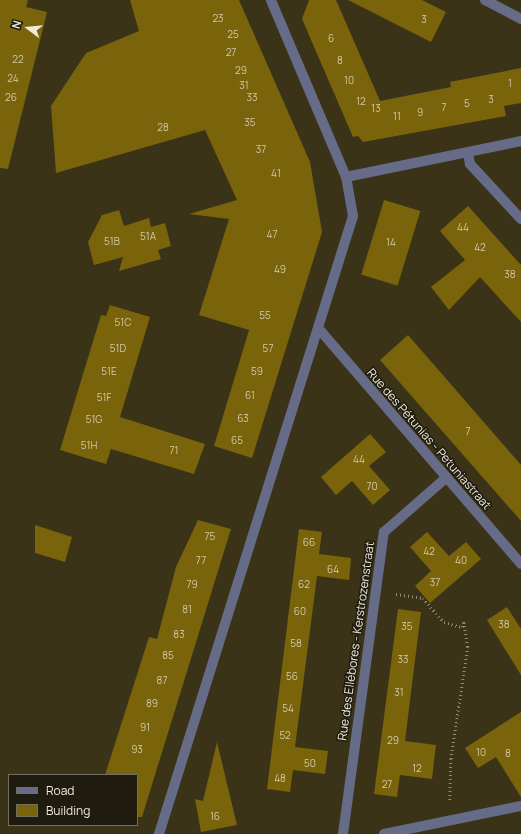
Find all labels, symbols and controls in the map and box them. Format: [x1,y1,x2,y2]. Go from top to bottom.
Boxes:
north arrow [8,8,48,48]
house number: 23 [212,13,224,25]
house number: 3 [421,14,427,26]
text: N [8,19,24,30]
house number: 25 [227,29,239,41]
house number: 6 [328,33,334,45]
house number: 27 [226,47,236,59]
house number: 22 [12,54,24,66]
house number: 8 [337,55,343,67]
house number: 29 [235,65,247,77]
house number: 24 [7,73,19,85]
house number: 10 [344,75,354,87]
house number: 1 [508,78,512,90]
house number: 31 [239,80,249,92]
house number: 26 [5,92,17,104]
house number: 33 [246,92,258,104]
house number: 3 [488,94,494,106]
house number: 12 [356,96,366,108]
house number: 5 [464,98,470,110]
house number: 7 [441,102,447,114]
house number: 13 [371,103,381,115]
house number: 9 [417,107,423,119]
house number: 11 [393,111,401,123]
house number: 35 [244,117,256,129]
house number: 28 [157,122,169,134]
house number: 37 [256,144,266,156]
house number: 41 [271,168,281,180]
house number: 44 [457,222,469,234]
house number: 47 [267,229,277,241]
house number: 51A [140,231,156,243]
house number: 51B [104,236,120,248]
house number: 14 [386,237,396,249]
house number: 42 [474,242,486,254]
house number: 49 [274,264,286,276]
house number: 38 [504,269,516,281]
house number: 55 [259,310,271,322]
house number: 51C [115,317,131,329]
house number: 51D [110,343,126,355]
house number: 57 [263,343,273,355]
house number: 51E [101,366,117,378]
house number: 59 [251,366,263,378]
street label: Rue des Pétunias - Petuniastraat [364,366,494,512]
house number: 61 [245,390,255,402]
house number: 51F [97,392,111,404]
house number: 63 [237,413,249,425]
house number: 51G [86,414,102,426]
house number: 7 [465,426,471,438]
house number: 65 [231,435,243,447]
house number: 51H [81,440,97,452]
house number: 71 [170,445,178,457]
house number: 44 [353,454,365,466]
house number: 70 [366,481,378,493]
house number: 75 [205,531,215,543]
house number: 66 [303,537,315,549]
street label: Rue des Ellébores - Kerstrozenstraat [335,540,377,742]
house number: 42 [423,546,435,558]
house number: 77 [196,555,206,567]
house number: 40 [455,555,467,567]
house number: 64 [327,564,339,576]
house number: 37 [430,577,440,589]
house number: 79 [186,579,198,591]
house number: 62 [298,579,310,591]
house number: 81 [182,604,192,616]
house number: 60 [294,606,306,618]
house number: 38 [498,619,510,631]
house number: 35 [401,621,413,633]
house number: 83 [173,629,185,641]
house number: 58 [290,638,302,650]
house number: 85 [162,650,174,662]
house number: 33 [397,654,409,666]
house number: 56 [286,671,298,683]
house number: 87 [157,675,167,687]
house number: 31 [394,687,404,699]
house number: 89 [146,698,158,710]
house number: 54 [282,703,294,715]
house number: 91 [140,722,150,734]
house number: 52 [279,730,291,742]
house number: 29 [387,735,399,747]
house number: 93 [131,744,143,756]
house number: 10 [476,747,486,759]
house number: 8 [505,748,511,760]
house number: 50 [304,758,316,770]
house number: 12 [412,763,422,775]
house number: 48 [274,773,286,785]
legend [8,774,138,826]
house number: 27 [382,779,392,791]
text: Road [46,782,74,799]
text: Building [46,802,90,819]
house number: 16 [210,811,220,823]

